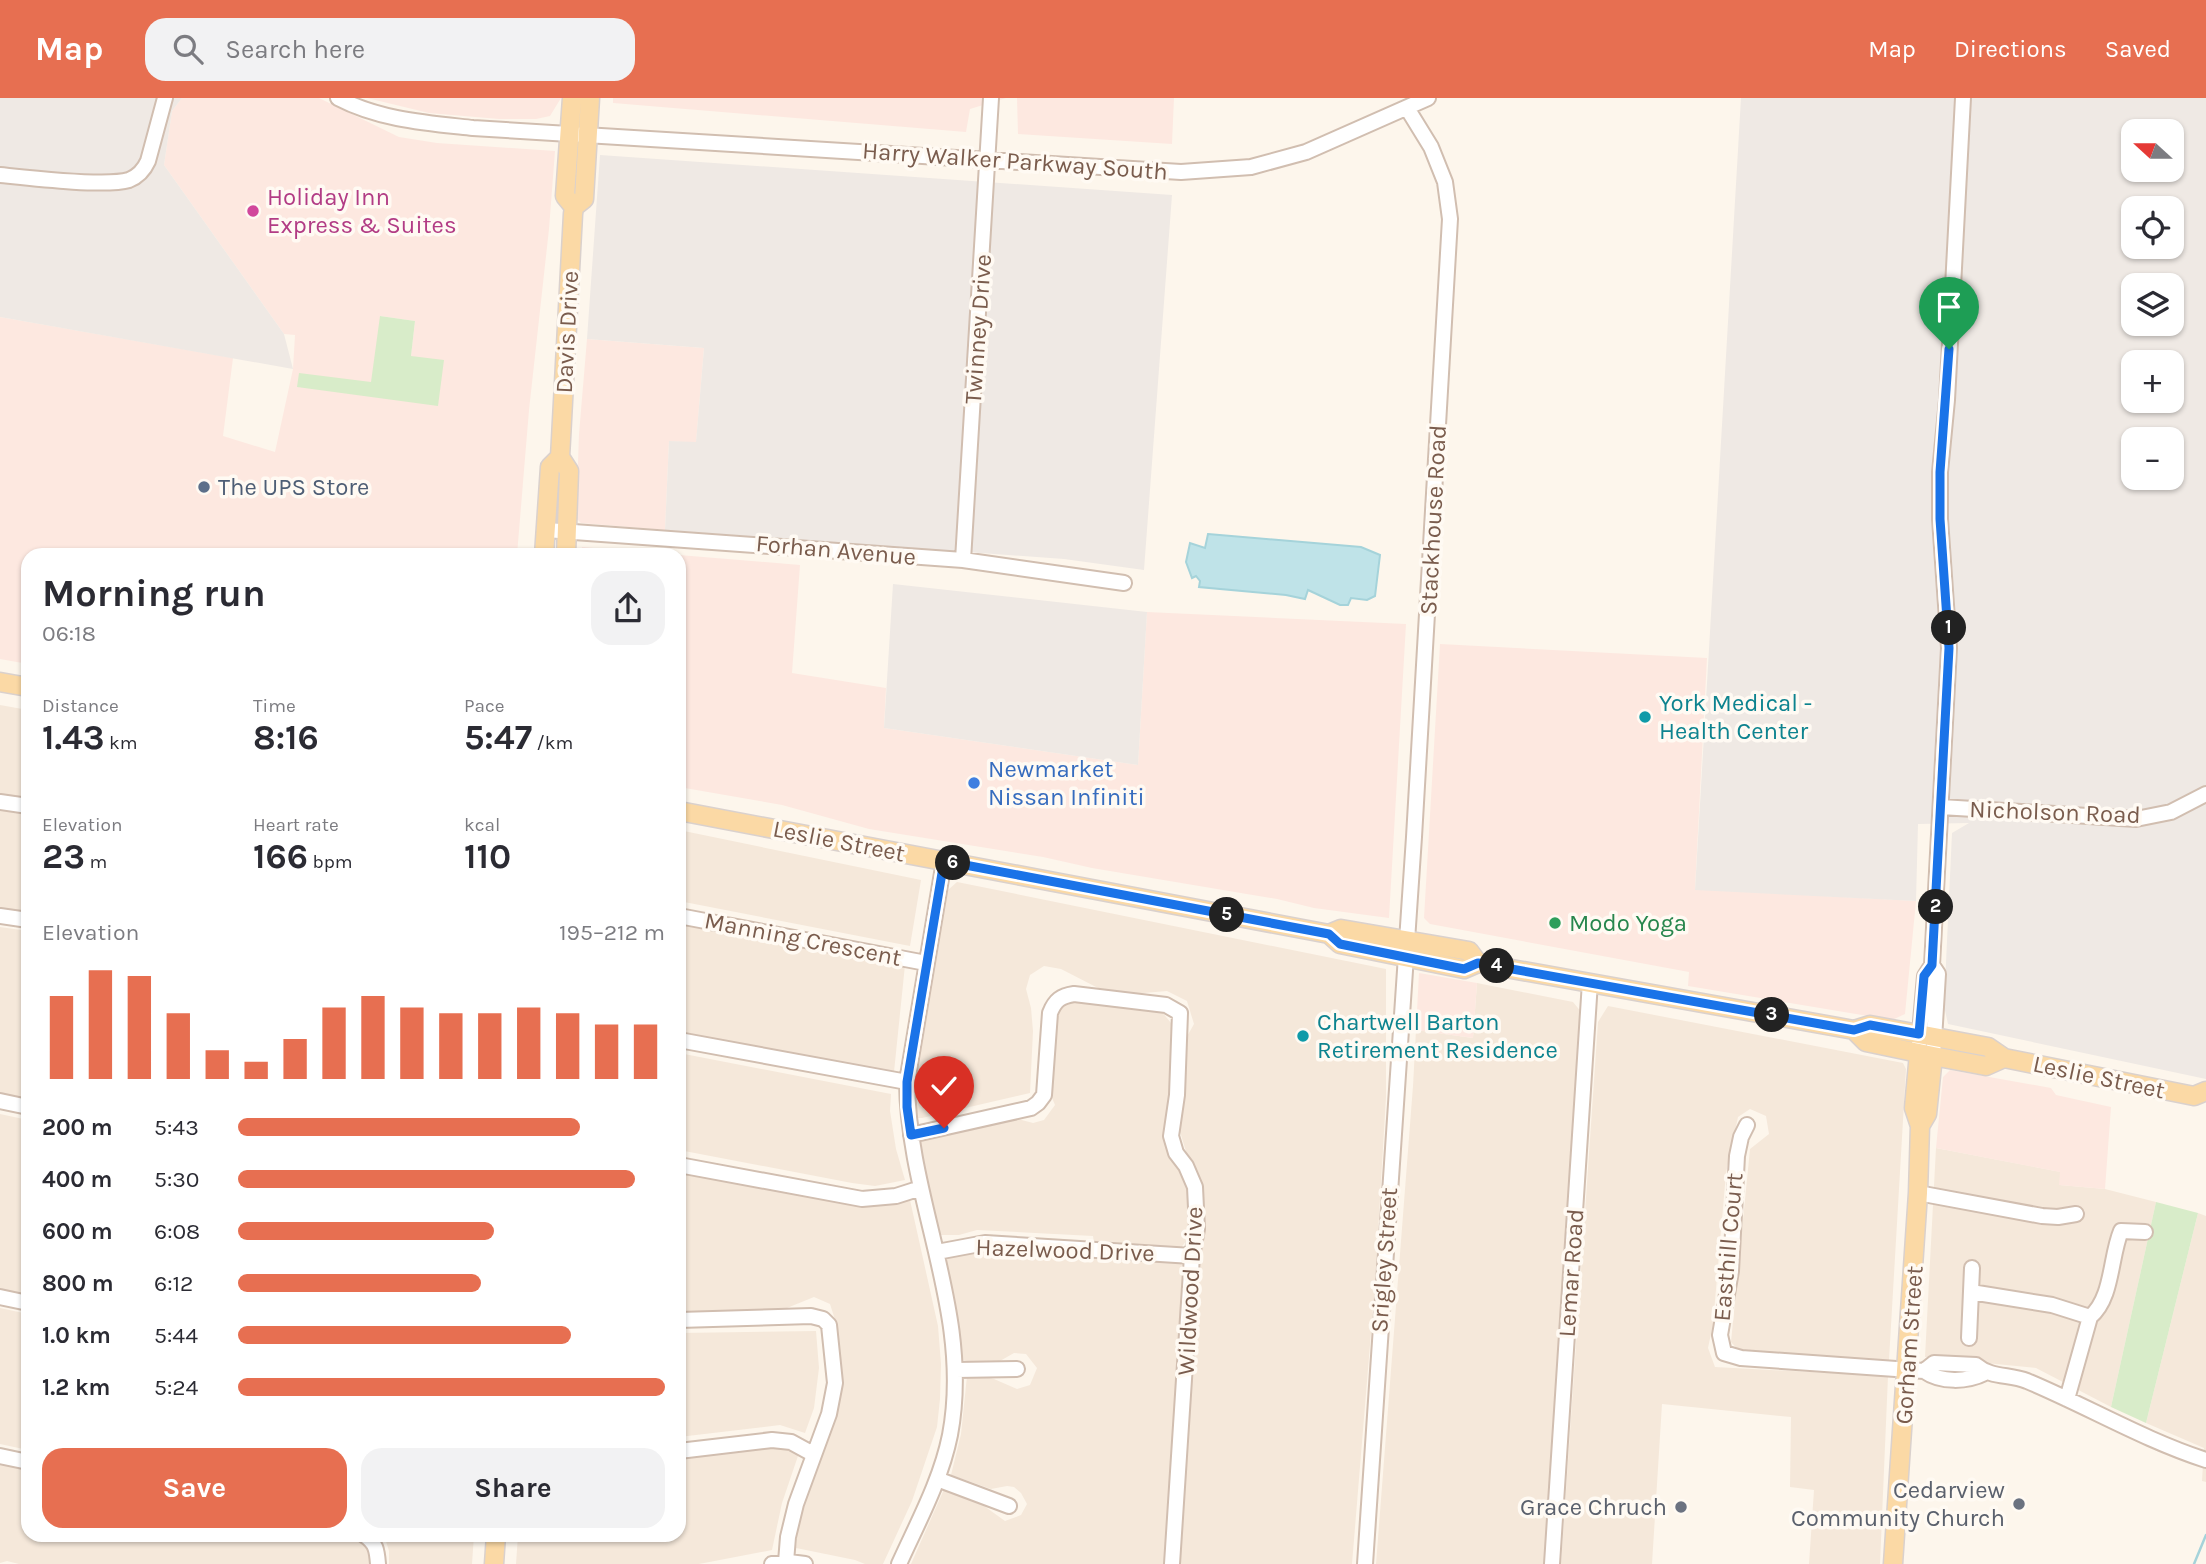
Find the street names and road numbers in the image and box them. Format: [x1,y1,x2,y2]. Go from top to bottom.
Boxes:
street label: Harry Walker Parkway South [861,136,1169,186]
street label: Twinney Drive [959,253,997,405]
street label: Davis Drive [550,270,584,394]
street label: Stackhouse Road [1414,424,1452,616]
street label: Forhan Avenue [755,529,917,571]
street label: Nicholson Road [1969,795,2141,829]
street label: Leslie Street [771,814,907,868]
street label: Manning Crescent [702,906,904,972]
street label: Leslie Street [2031,1049,2167,1105]
street label: Easthill Court [1708,1171,1748,1323]
street label: Srigley Street [1365,1186,1403,1334]
street label: Wildwood Drive [1172,1206,1208,1376]
street label: Lemar Road [1553,1208,1589,1338]
street label: Hazelwood Drive [975,1233,1155,1267]
street label: Gorham Street [1889,1265,1929,1425]

